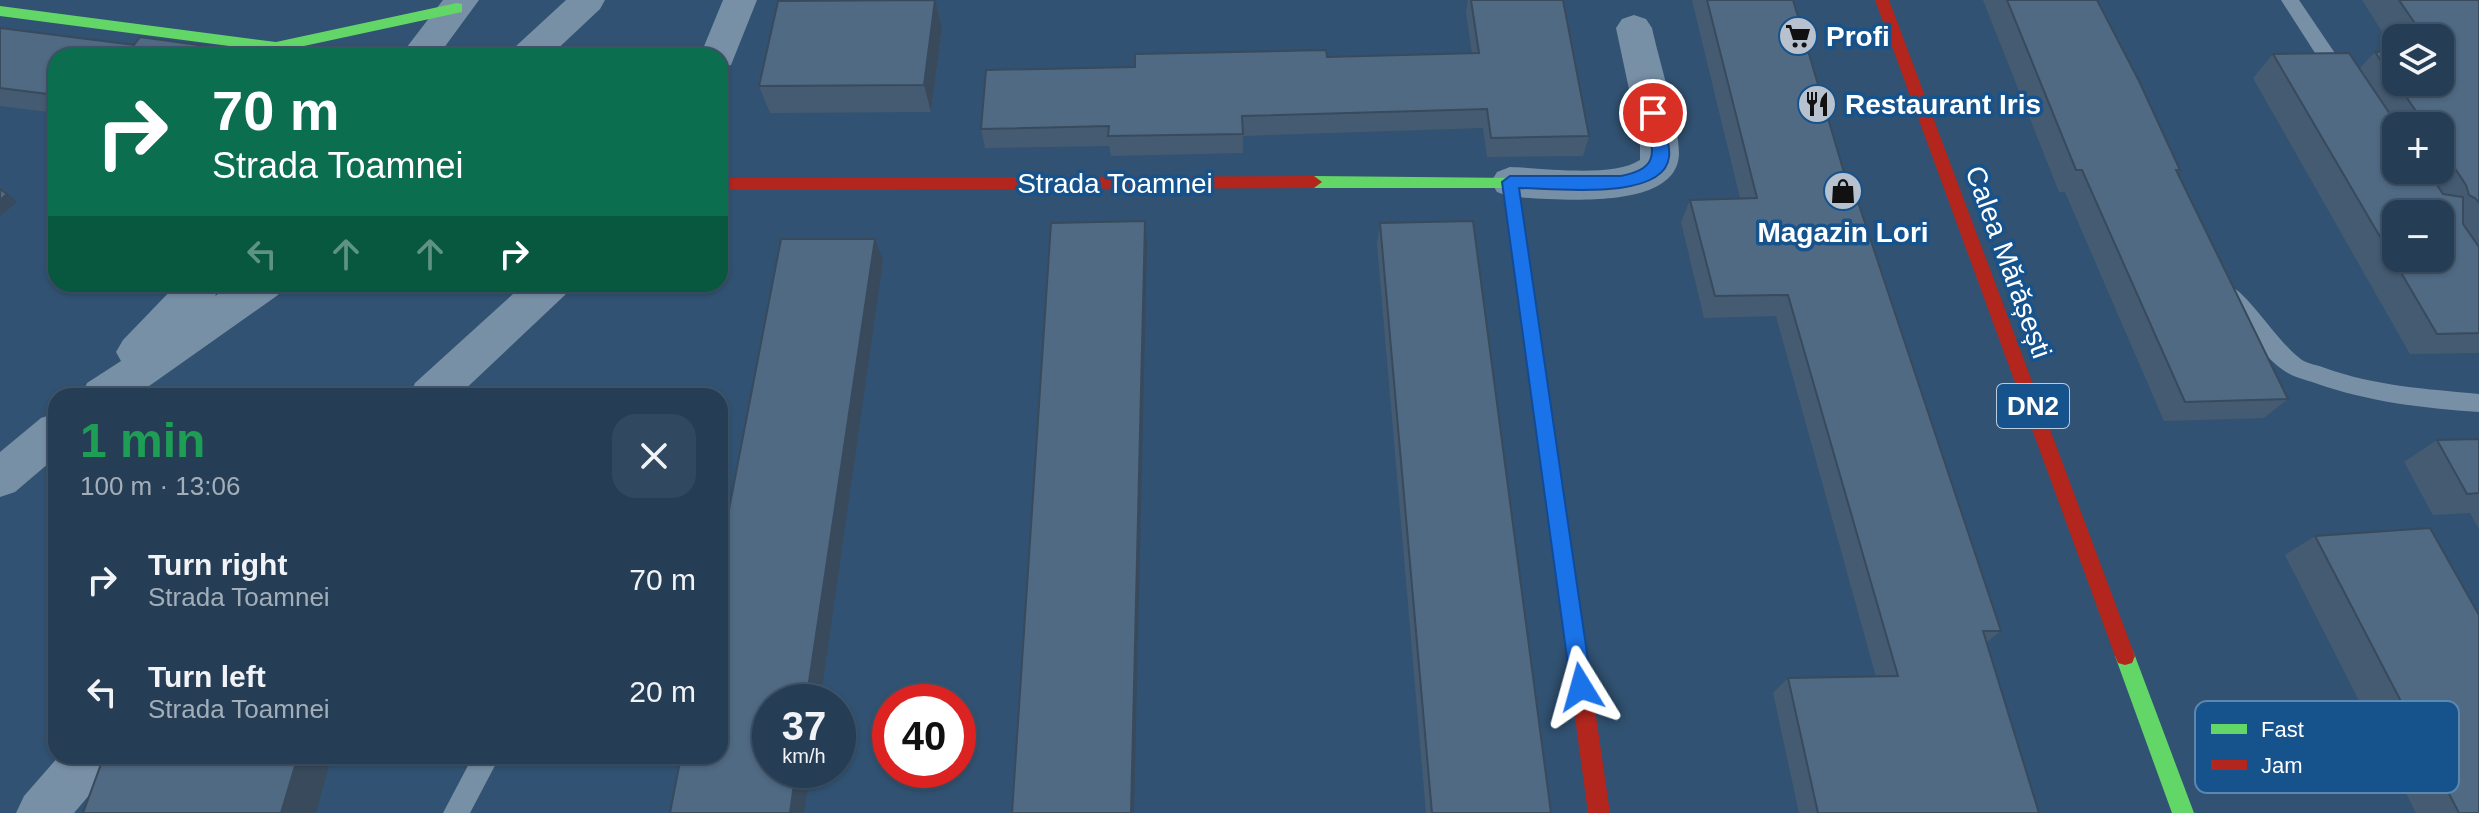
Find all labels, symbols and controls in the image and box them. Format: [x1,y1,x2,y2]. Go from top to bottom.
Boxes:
supermarket icon: Profi [1777,15,1819,57]
place label: Profi [1826,21,1890,52]
map controls [2382,24,2454,272]
button: layers [2382,24,2454,96]
text: 70 m [212,79,340,142]
pin [1619,79,1687,147]
icon: right [80,80,184,184]
restaurant icon: Restaurant Iris [1796,83,1838,125]
place label: Restaurant Iris [1845,89,2041,120]
icon: arrive [1631,91,1675,135]
button: + [2382,112,2454,184]
text: Strada Toamnei [212,145,464,186]
street label: Calea Mărășești [1959,162,2058,363]
street label: Strada Toamnei [1017,168,1213,199]
shop icon: Magazin Lori [1822,170,1864,212]
button: − [2382,200,2454,272]
place label: Magazin Lori [1757,217,1929,248]
icon: left [240,232,284,276]
icon: ahead [324,232,368,276]
icon: ahead [408,232,452,276]
icon: right [492,232,536,276]
road number: DN2 [1997,384,2069,428]
text: 1 min [80,414,205,467]
button: close [612,414,696,498]
text: 100 m · 13:06 [80,471,240,501]
text: Turn right [148,548,287,581]
icon: right [80,558,124,602]
text: 70 m [629,563,696,596]
text: Strada Toamnei [148,582,330,612]
position arrow [1539,645,1623,729]
text: Turn left [148,660,266,693]
icon: left [80,670,124,714]
text: 20 m [629,675,696,708]
speed limit sign: 40 [872,684,976,788]
text: Strada Toamnei [148,694,330,724]
legend [2195,701,2459,793]
text: 37 [782,704,826,748]
text: Fast [2261,717,2304,742]
text: km/h [782,745,826,767]
text: Jam [2261,753,2303,778]

